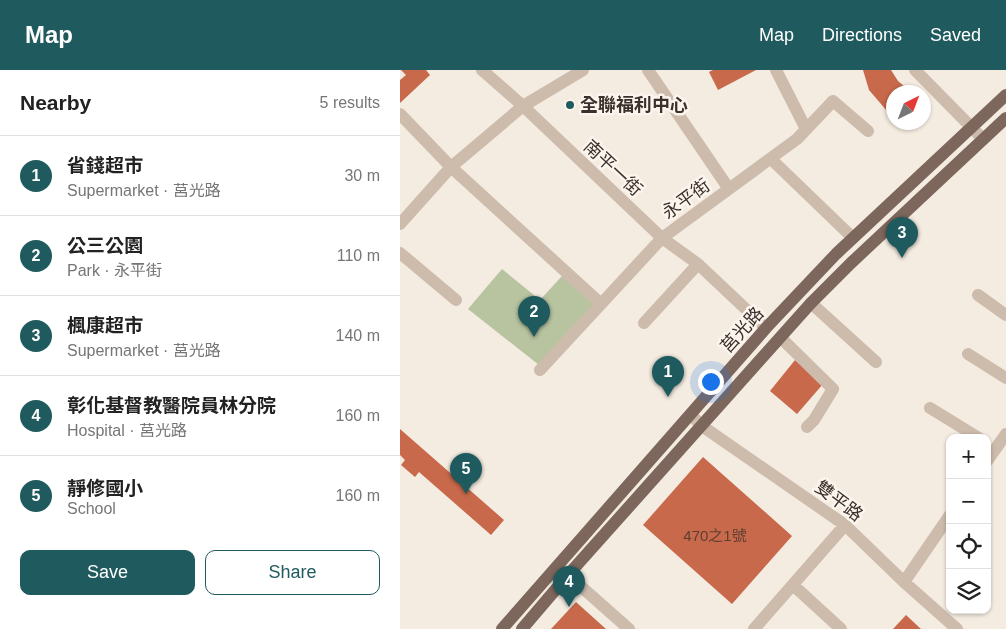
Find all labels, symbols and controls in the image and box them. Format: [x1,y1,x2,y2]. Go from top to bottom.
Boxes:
text: Map [25,21,73,48]
text: Map [759,25,794,45]
text: Directions [822,25,902,45]
text: Saved [930,25,981,45]
north arrow [886,85,931,130]
text: Nearby [20,91,91,114]
text: 5 results [320,94,380,111]
place label: 全聯福利中心 [580,95,688,115]
marker: 全聯福利中心 [564,99,576,111]
street label: 南平一街 [580,136,646,200]
text: 省錢超市 [67,155,143,176]
text: 1 [32,167,40,184]
text: 30 m [344,167,380,184]
street label: 永平街 [658,175,714,223]
text: Supermarket · 莒光路 [67,182,221,199]
pin: 3 [886,217,918,258]
text: 公三公園 [67,235,143,256]
text: 2 [32,247,40,264]
text: 110 m [337,247,380,264]
text: Park · 永平街 [67,262,162,279]
pin: 2 [518,296,550,337]
street label: 莒光路 [717,303,767,357]
text: 楓康超市 [67,315,143,336]
text: 3 [32,327,40,344]
text: 140 m [336,327,380,344]
text: Supermarket · 莒光路 [67,342,221,359]
pin: 1 [652,356,684,397]
your location [698,369,724,395]
text: 彰化基督教醫院員林分院 [67,395,276,416]
text: 4 [32,407,40,424]
text: 160 m [336,407,380,424]
text: Hospital · 莒光路 [67,422,187,439]
map controls [946,434,991,614]
button: + [946,434,991,479]
pin: 5 [450,453,482,494]
street label: 雙平路 [811,477,867,525]
text: 靜修國小 [67,478,143,499]
button: − [946,479,991,524]
text: 5 [32,487,40,504]
text: 160 m [336,487,380,504]
text: School [67,500,116,517]
button: locate [946,524,991,569]
house number: 470之1號 [683,527,747,544]
button: Save [20,550,195,595]
button: Share [205,550,380,595]
pin: 4 [553,566,585,607]
button: layers [946,569,991,614]

